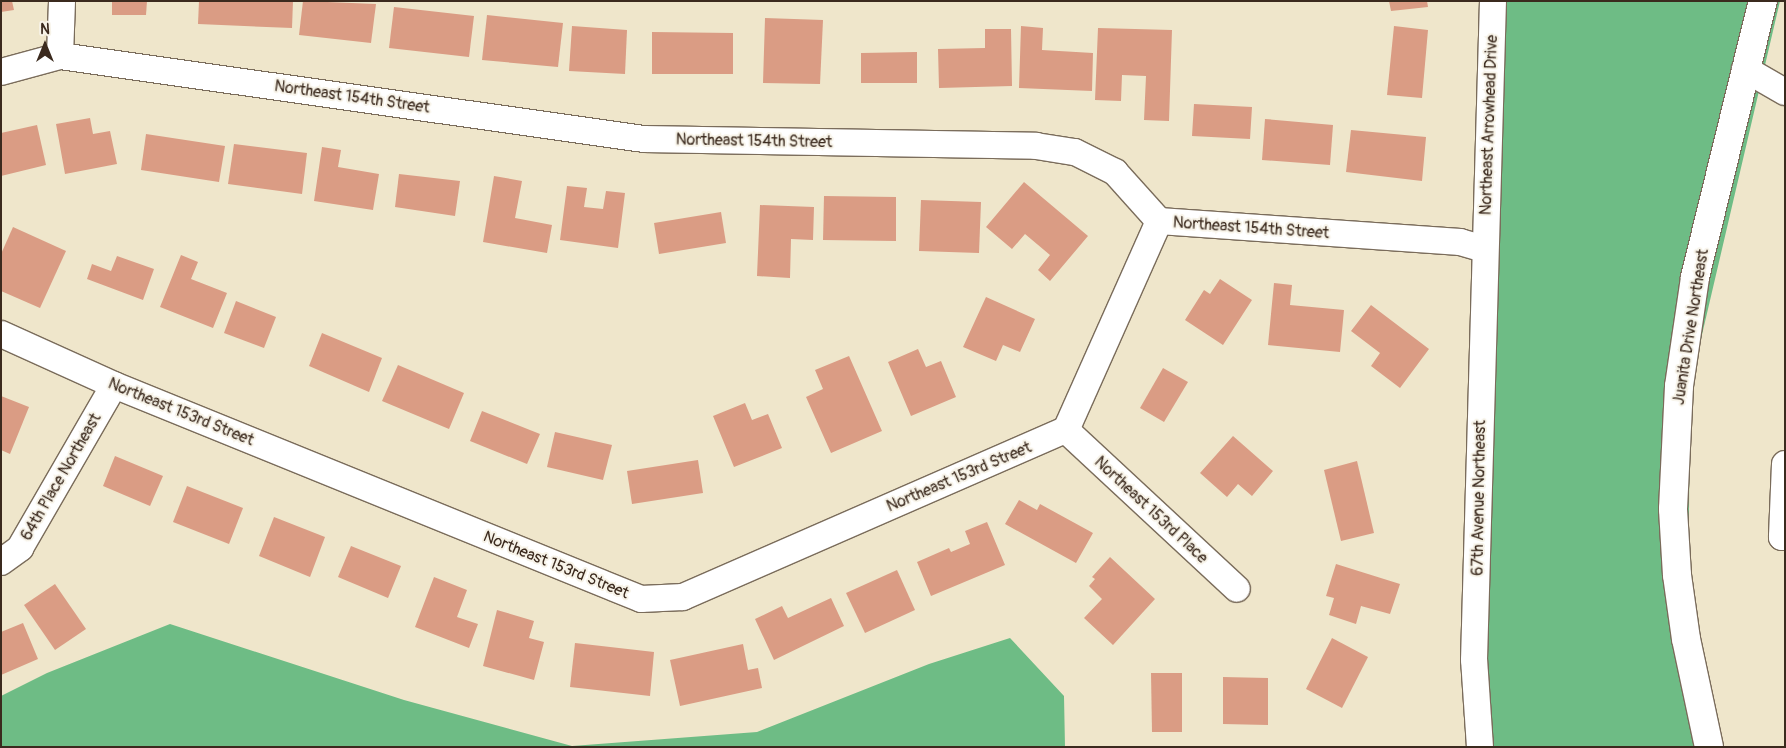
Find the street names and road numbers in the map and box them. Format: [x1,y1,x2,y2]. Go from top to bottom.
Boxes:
street label: Northeast Arrowhead Drive [1476,34,1502,216]
street label: Northeast 154th Street [273,77,431,117]
street label: Northeast 154th Street [676,130,832,152]
street label: Northeast 154th Street [1172,213,1330,243]
street label: Juanita Drive Northeast [1669,248,1713,406]
street label: Northeast 153rd Street [105,374,257,450]
street label: 64th Place Northeast [17,410,105,544]
street label: 67th Avenue Northeast [1468,420,1490,576]
street label: Northeast 153rd Street [884,438,1034,516]
street label: Northeast 153rd Place [1090,452,1212,568]
street label: Northeast 153rd Street [480,527,632,603]

